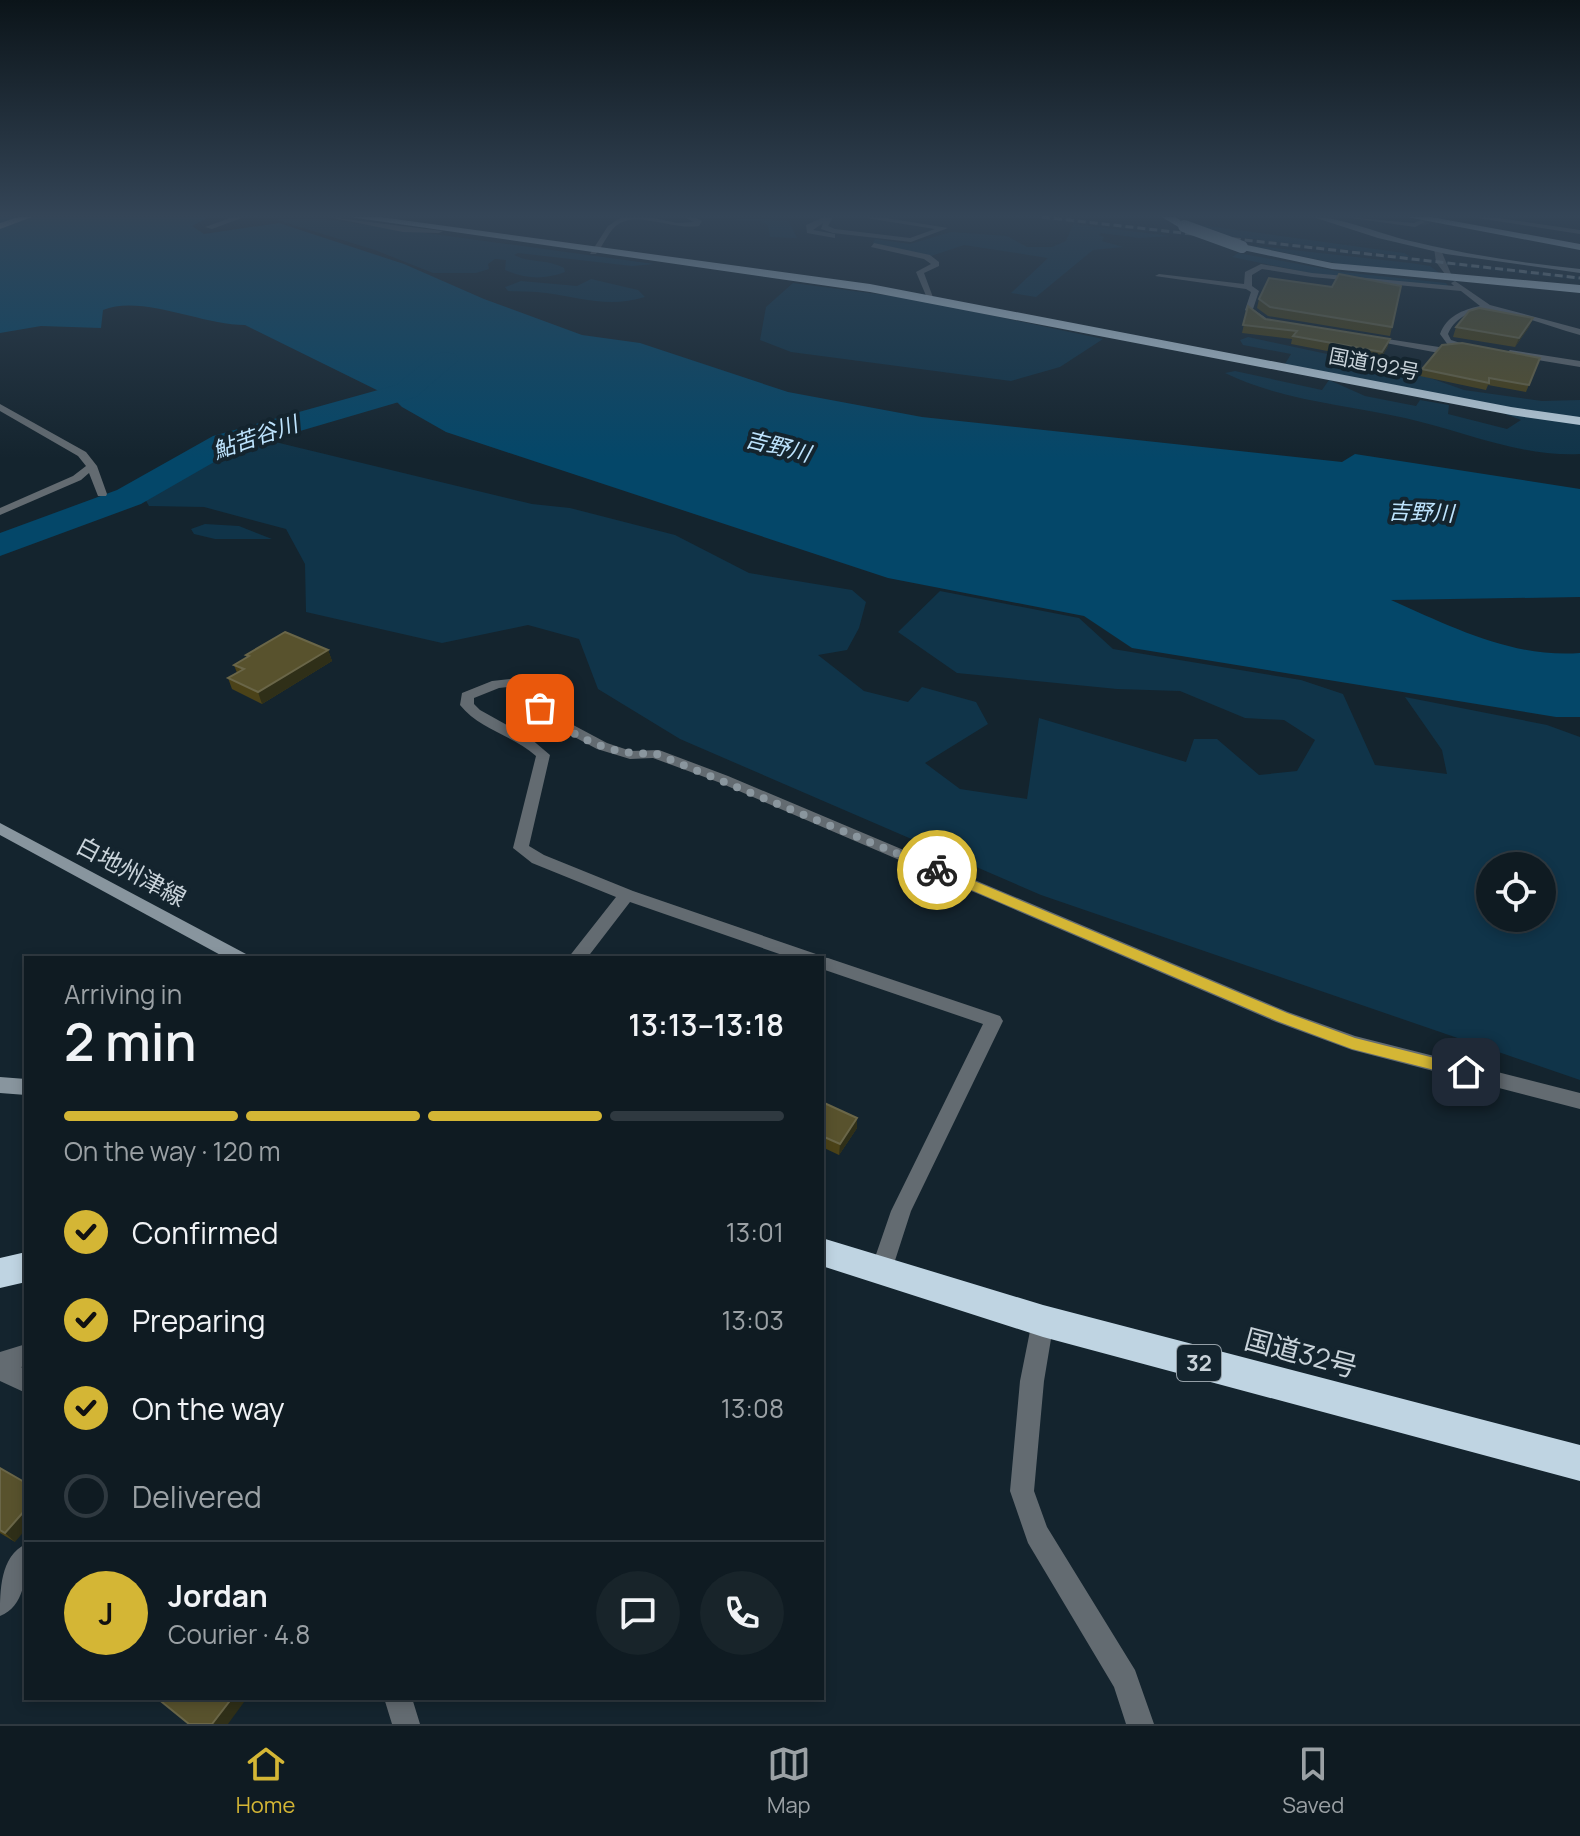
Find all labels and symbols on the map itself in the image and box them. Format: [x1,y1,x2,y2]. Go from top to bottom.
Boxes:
street label: 国道192号 [1327,342,1422,386]
water label: 鮎苦谷川 [209,408,303,466]
water label: 吉野川 [742,423,816,469]
water label: 吉野川 [1387,496,1456,528]
pin [506,674,574,742]
street label: 白地州津線 [71,828,192,913]
courier [897,830,977,910]
pin [1432,1038,1500,1106]
street label: 国道32号 [1241,1319,1362,1385]
road number: 32 [1177,1345,1221,1381]

